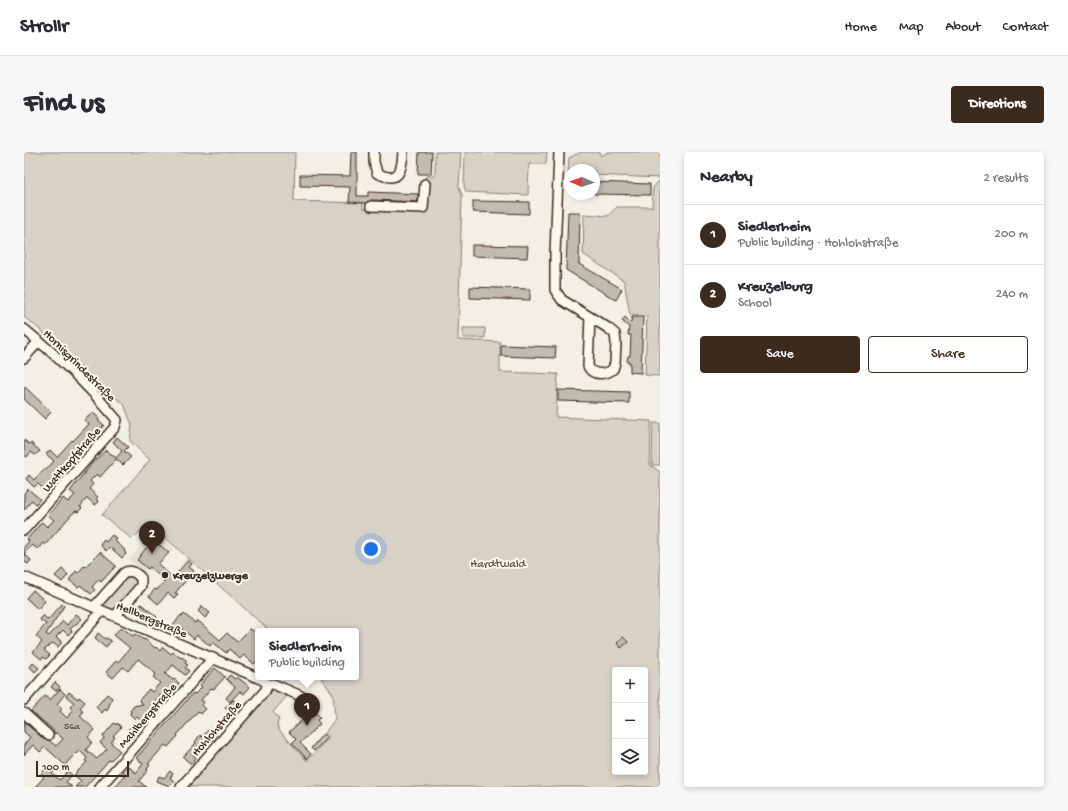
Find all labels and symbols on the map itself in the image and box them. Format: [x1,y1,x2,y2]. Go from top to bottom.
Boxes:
north arrow [564,164,600,200]
street label: Hornisgrindestraße [40,327,118,406]
street label: Wattkopfstraße [40,424,105,496]
pin: 2 [139,521,165,554]
your location [361,539,381,559]
park label: Hardtwald [470,558,527,572]
marker: Kreuzelzwerge [160,570,170,580]
place label: Kreuzelzwerge [172,570,249,584]
street label: Hellbergstraße [114,600,190,642]
street label: Mahlbergstraße [117,680,181,752]
pin: 1 [294,693,320,726]
street label: Hohlohstraße [190,698,246,760]
house number: 56a [64,721,80,733]
scale bar [36,759,129,778]

